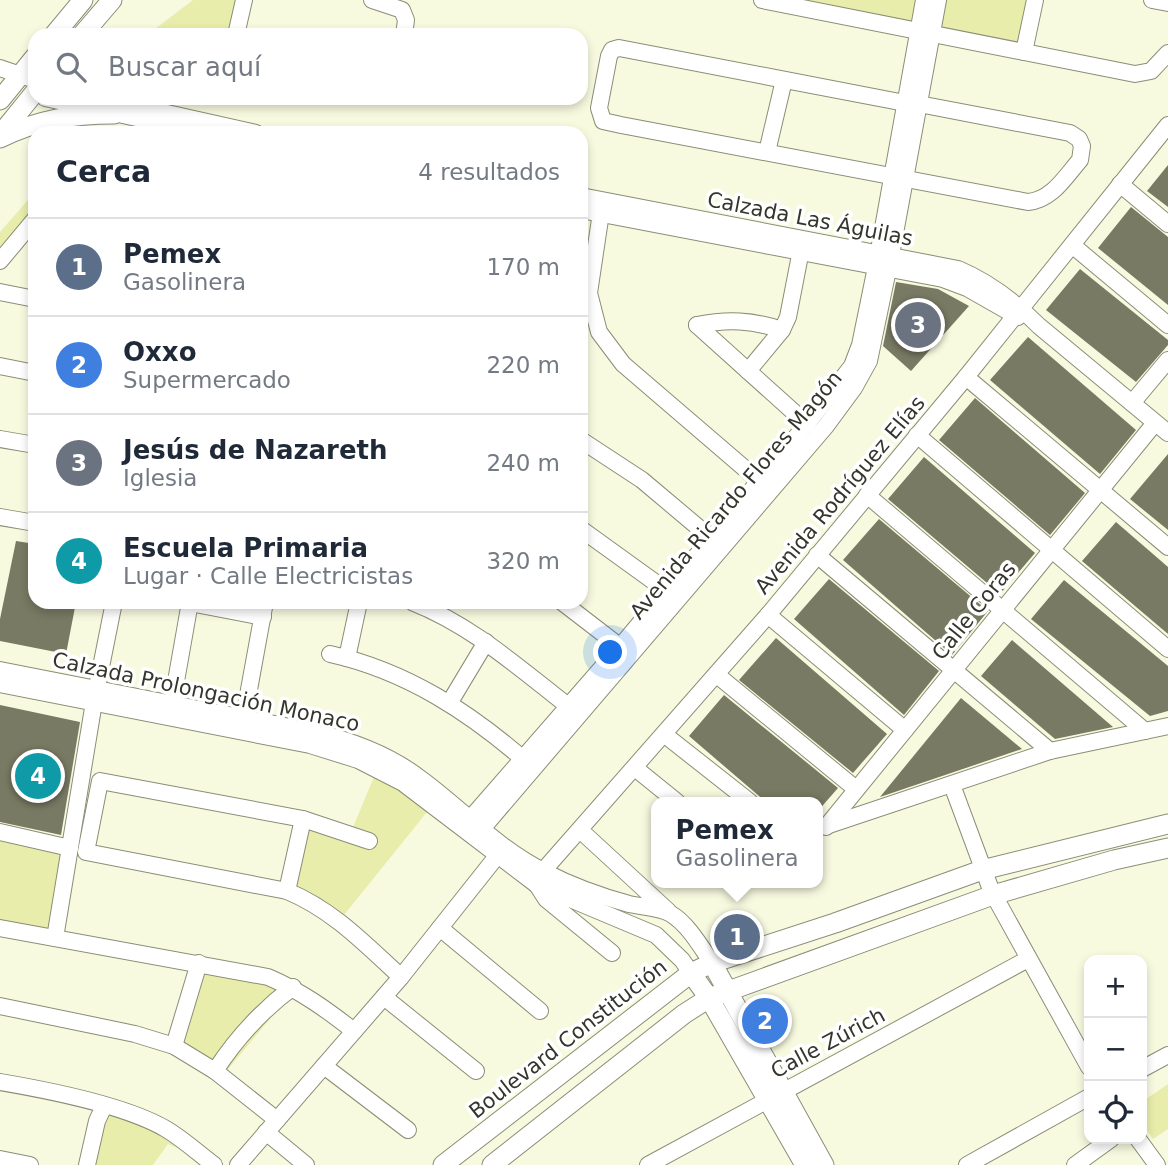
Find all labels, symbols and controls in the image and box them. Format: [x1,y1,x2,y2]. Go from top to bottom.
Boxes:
search box [28,28,588,105]
icon: search [52,48,90,86]
text: Buscar aquí [108,52,261,82]
text: Cerca [56,154,151,189]
text: 4 resultados [418,159,560,185]
street label: Calzada Las Águilas [705,186,915,251]
text: Pemex [123,239,221,269]
text: 1 [71,254,87,280]
text: 170 m [486,254,560,280]
text: Gasolinera [123,269,246,295]
pin: 3 [895,299,941,351]
text: Oxxo [123,337,197,367]
text: 2 [71,352,87,378]
text: 220 m [486,352,560,378]
street label: Avenida Ricardo Flores Magón [625,366,847,624]
text: Supermercado [123,367,291,393]
street label: Avenida Rodríguez Elías [750,391,930,599]
text: Jesús de Nazareth [123,435,388,465]
text: 3 [71,450,87,476]
text: 240 m [486,450,560,476]
text: Iglesia [123,465,197,491]
text: Escuela Primaria [123,533,368,563]
text: 4 [71,548,87,574]
text: 320 m [486,548,560,574]
street label: Calle Coras [927,557,1021,665]
text: Lugar · Calle Electricistas [123,563,413,589]
your location [593,635,627,669]
street label: Calzada Prolongación Monaco [50,648,362,736]
pin: 4 [15,750,61,802]
popup [651,797,823,888]
text: Pemex [675,815,774,845]
text: Gasolinera [675,845,799,871]
pin: 1 [714,911,760,963]
street label: Boulevard Constitución [465,954,671,1124]
map controls [1084,955,1147,1144]
button: + [1084,955,1147,1018]
pin: 2 [742,995,788,1047]
street label: Calle Zúrich [767,1003,889,1083]
button: − [1084,1018,1147,1081]
button: locate [1084,1081,1147,1144]

